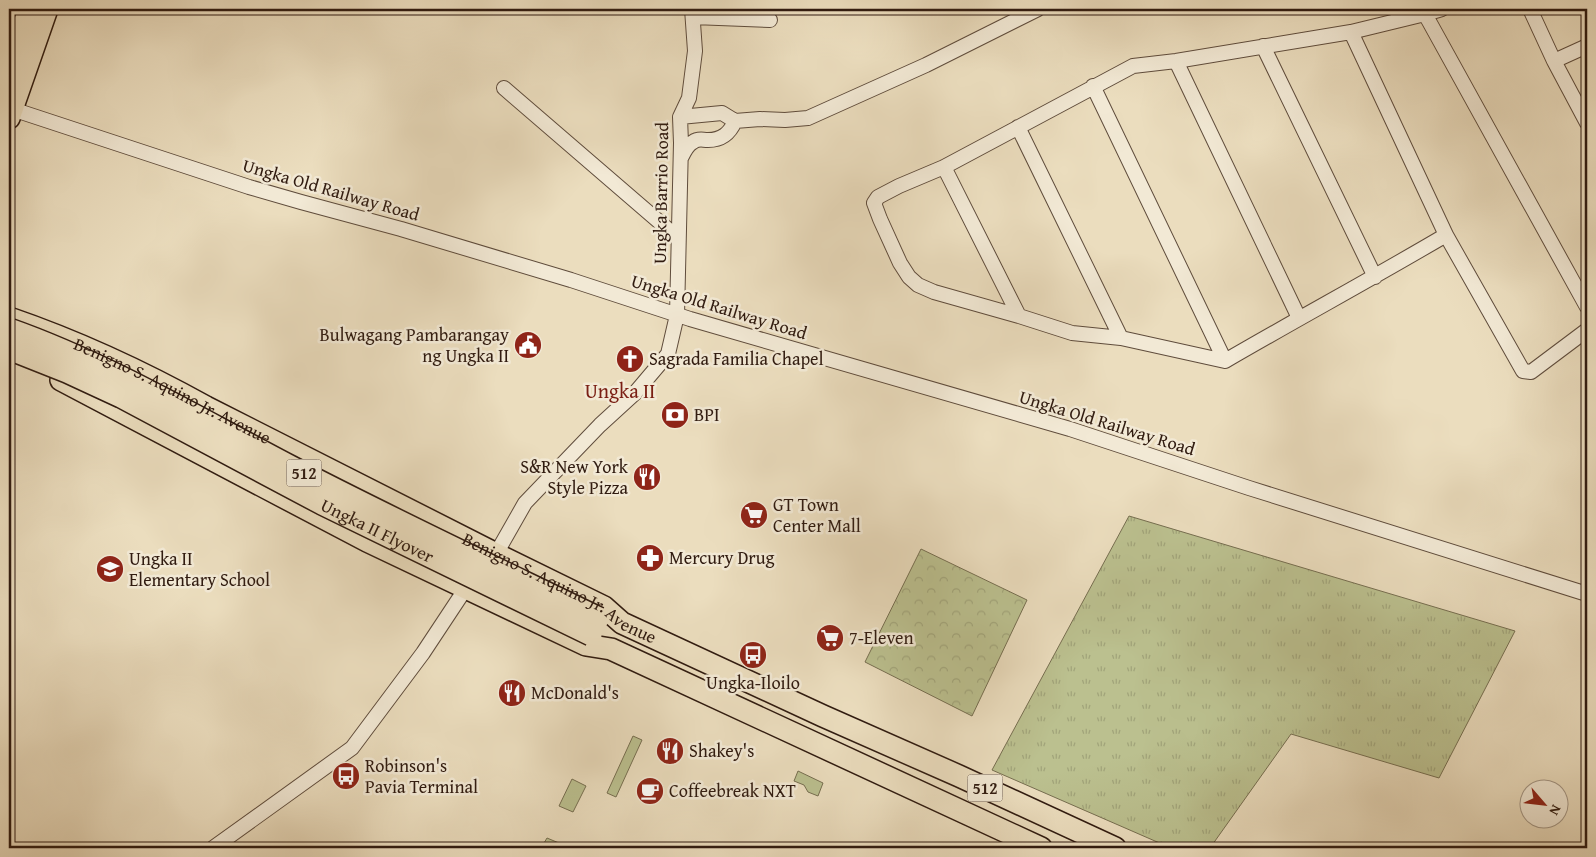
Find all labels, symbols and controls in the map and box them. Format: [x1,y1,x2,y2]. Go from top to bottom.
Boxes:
street label: Ungka Barrio Road [646,121,675,264]
street label: Ungka Old Railway Road [240,151,423,228]
street label: Ungka Old Railway Road [628,267,811,346]
place label: Bulwagang Pambarangay ng Ungka Ⅱ [319,321,509,369]
street label: Benigno S. Aquino Jr. Avenue [70,330,276,451]
public building icon: Bulwagang Pambarangay ng Ungka Ⅱ [513,330,543,360]
church icon: Sagrada Familia Chapel [615,344,645,374]
place label: Sagrada Familia Chapel [649,345,824,372]
district label: Ungka Ⅱ [585,376,655,405]
street label: Ungka Old Railway Road [1016,383,1199,462]
bank icon: BPI [660,400,690,430]
place label: BPI [694,401,719,428]
place label: S&R New York Style Pizza [520,453,629,501]
road number: 512 [286,459,322,486]
restaurant icon: S&R New York Style Pizza [632,462,662,492]
street label: Ungka II Flyover [316,491,439,570]
place label: GT Town Center Mall [773,491,861,539]
supermarket icon: GT Town Center Mall [739,500,769,530]
street label: Benigno S. Aquino Jr. Avenue [458,525,661,650]
pharmacy icon: Mercury Drug [635,543,665,573]
place label: Mercury Drug [669,544,775,571]
place label: Ungka Ⅱ Elementary School [129,545,270,593]
school or university icon: Ungka Ⅱ Elementary School [95,554,125,584]
supermarket icon: 7-Eleven [815,623,845,653]
place label: 7-Eleven [849,624,914,651]
bus stop icon: Ungka-Iloilo [738,640,768,670]
place label: Ungka-Iloilo [706,669,800,696]
restaurant icon: McDonald's [497,678,527,708]
place label: McDonald's [531,679,619,706]
restaurant icon: Shakey's [655,736,685,766]
place label: Shakey's [689,737,754,764]
place label: Robinson's Pavia Terminal [365,752,478,800]
bus stop icon: Robinson's Pavia Terminal [331,761,361,791]
road number: 512 [968,774,1002,801]
cafe icon: Coffeebreak NXT [635,776,665,806]
place label: Coffeebreak NXT [669,777,796,804]
north arrow [1518,780,1568,830]
text: N [1544,801,1567,819]

